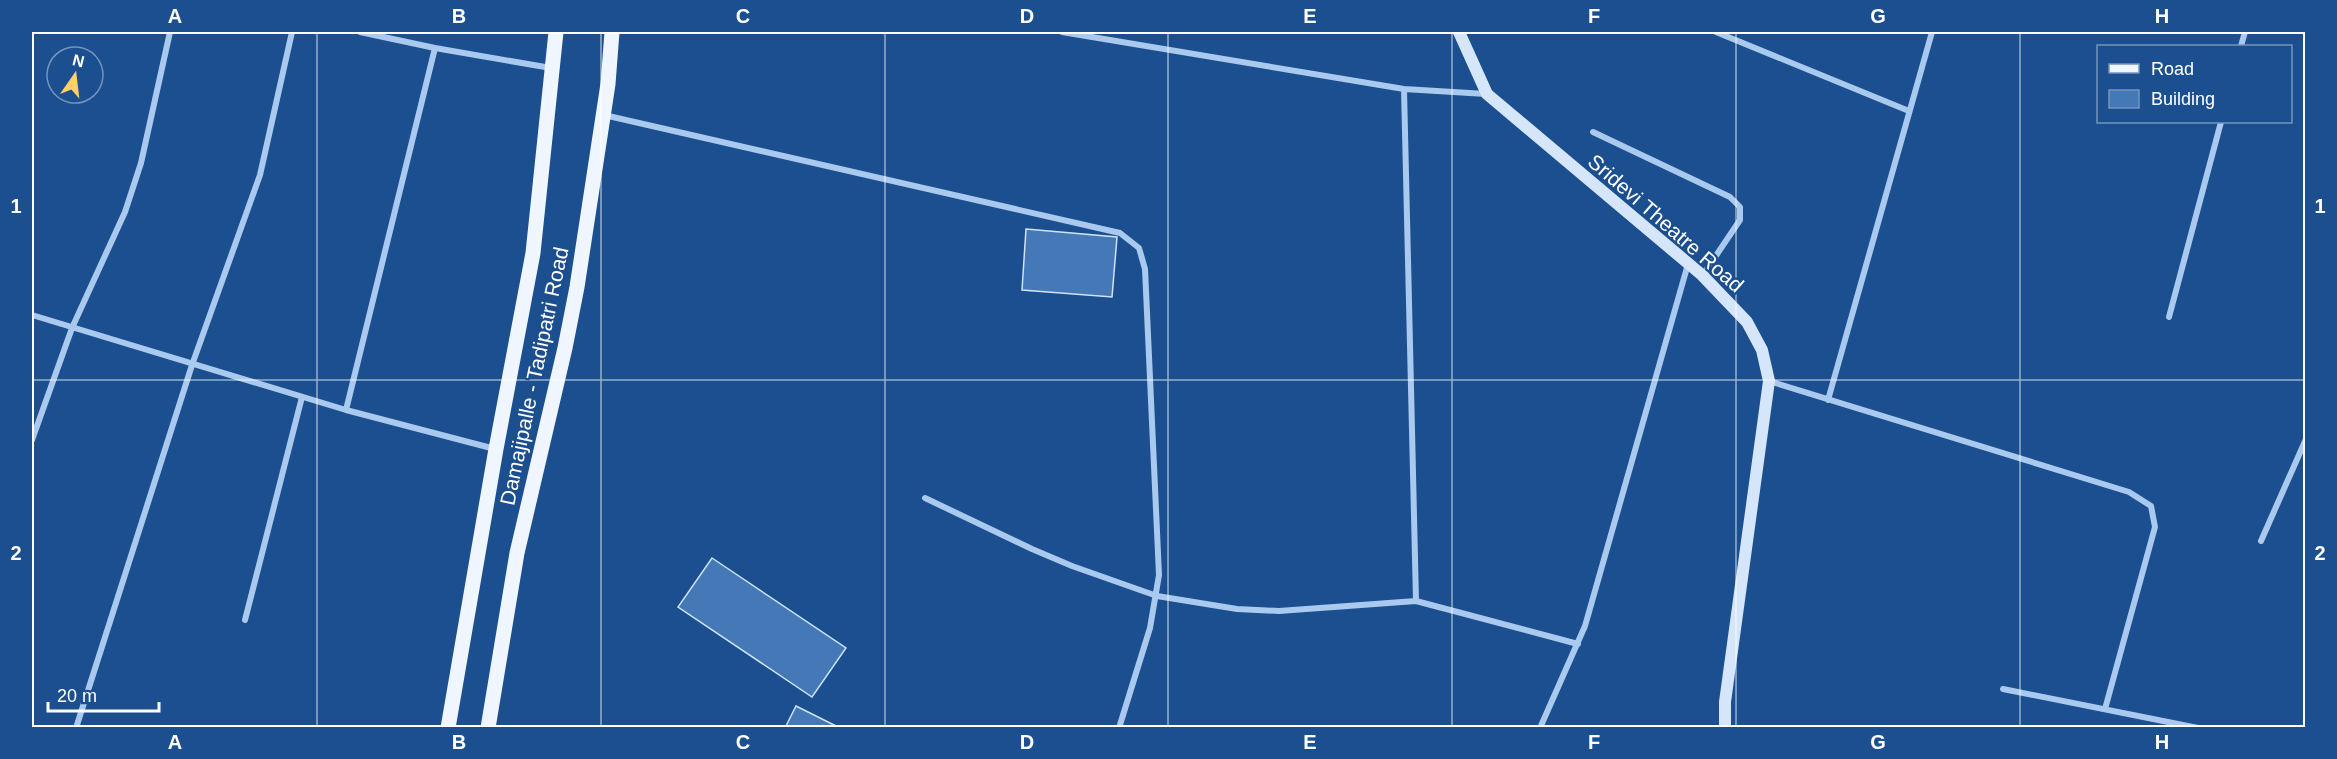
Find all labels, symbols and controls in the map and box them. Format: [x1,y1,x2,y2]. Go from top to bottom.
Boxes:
text: A [168,5,182,27]
text: B [452,5,466,27]
text: C [736,5,750,27]
text: D [1020,5,1034,27]
text: E [1303,5,1317,27]
text: F [1588,5,1600,27]
text: G [1870,5,1886,27]
text: H [2155,5,2169,27]
north arrow [45,45,105,105]
legend [2097,45,2292,123]
text: N [71,51,86,71]
text: Road [2151,59,2194,79]
text: Building [2151,89,2215,109]
street label: Sridevi Theatre Road [1584,149,1748,297]
text: 1 [10,195,22,217]
text: 1 [2314,195,2326,217]
street label: Damajipalle - Tadipatri Road [495,245,573,507]
text: 2 [10,542,22,564]
text: 2 [2314,542,2326,564]
scale bar [48,675,159,713]
text: 20 m [57,686,97,706]
text: A [168,731,182,753]
text: B [452,731,466,753]
text: C [736,731,750,753]
text: D [1020,731,1034,753]
text: E [1303,731,1317,753]
text: F [1588,731,1600,753]
text: G [1870,731,1886,753]
text: H [2155,731,2169,753]

